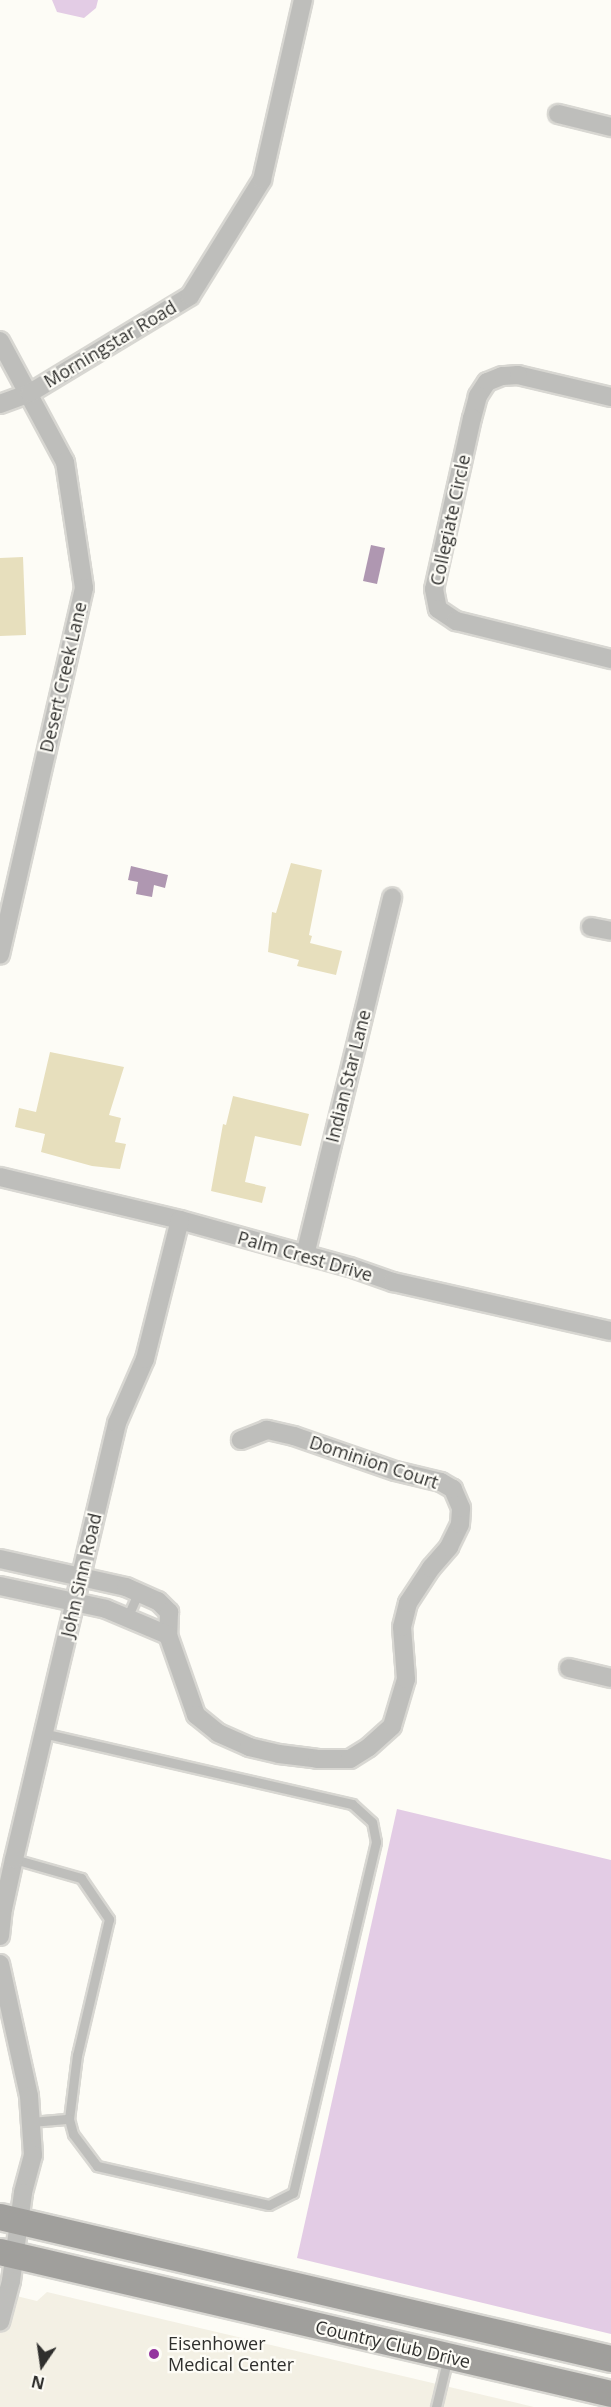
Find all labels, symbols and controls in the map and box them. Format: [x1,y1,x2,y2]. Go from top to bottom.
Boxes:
street label: Morningstar Road [40,296,180,392]
street label: Collegiate Circle [426,453,474,587]
street label: Desert Creek Lane [35,600,91,754]
street label: Indian Star Lane [321,1007,375,1145]
street label: Palm Crest Drive [235,1226,375,1286]
street label: Dominion Court [307,1431,441,1493]
street label: John Sinn Road [56,1511,106,1639]
street label: Country Club Drive [313,2316,473,2372]
place label: Eisenhower Medical Center [168,2333,294,2376]
north arrow [12,2335,72,2395]
marker: Eisenhower Medical Center [145,2345,163,2363]
text: N [29,2370,47,2395]

